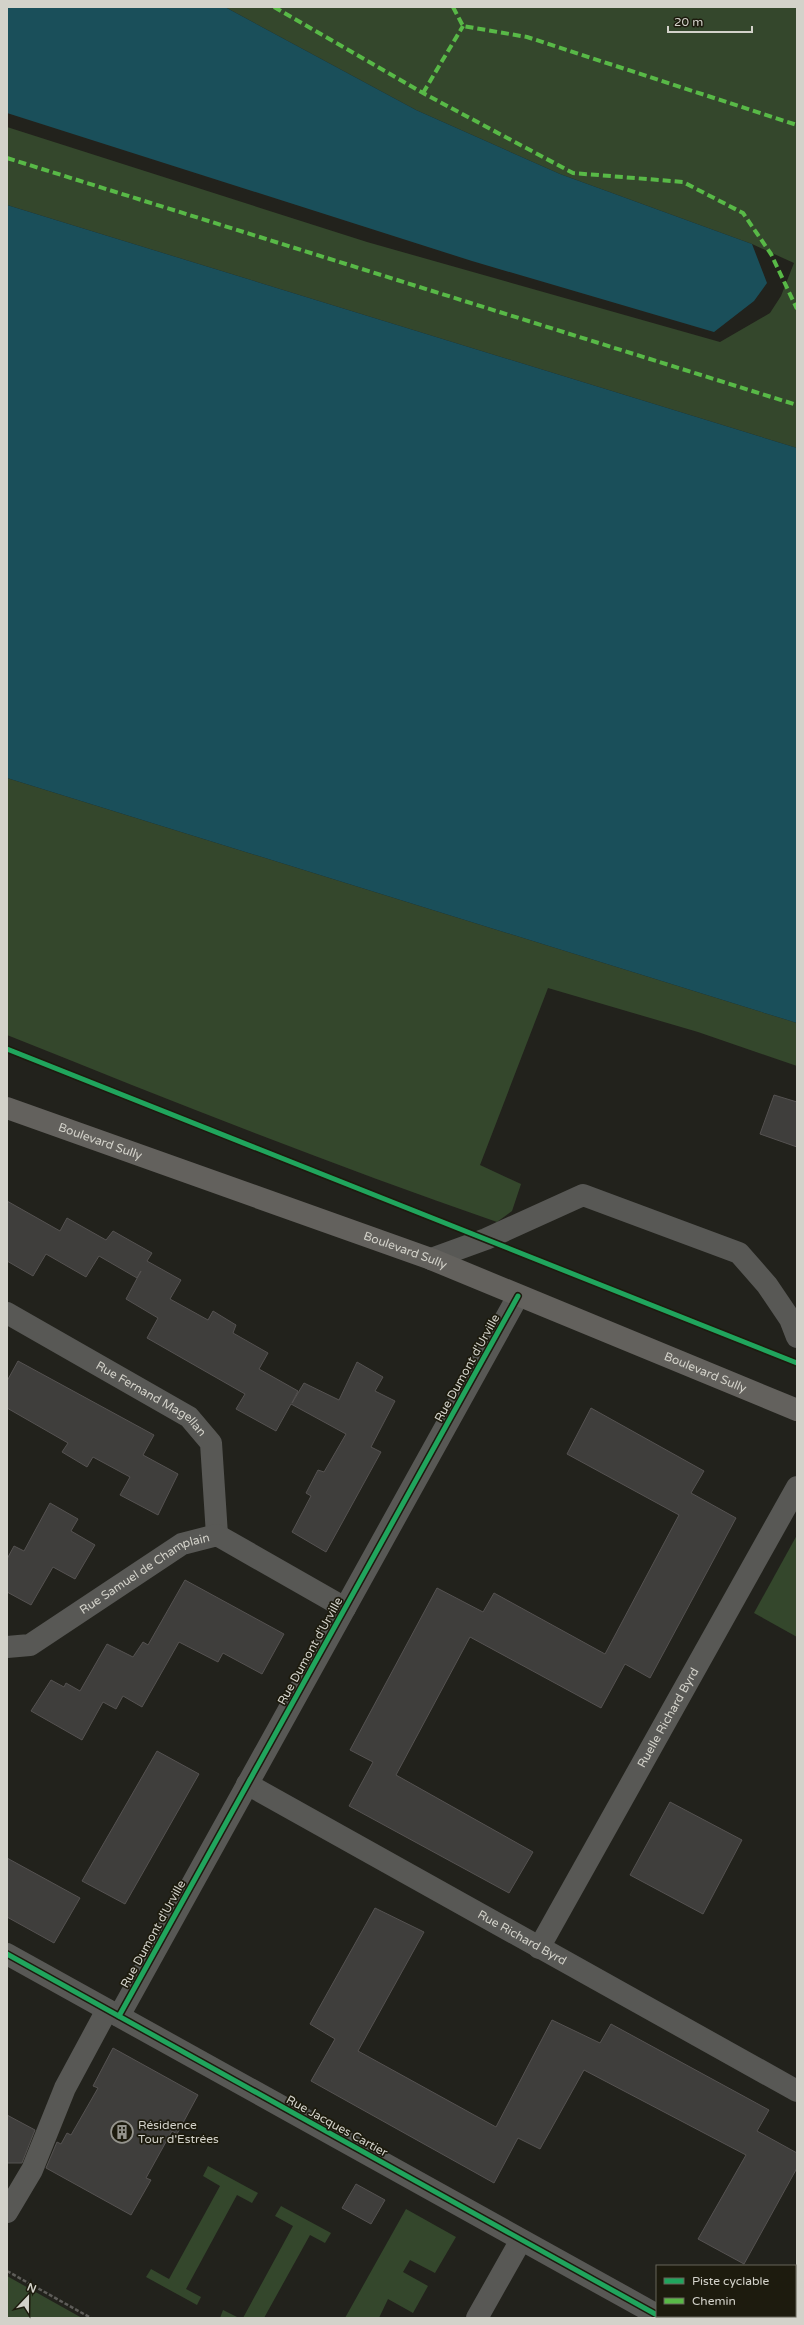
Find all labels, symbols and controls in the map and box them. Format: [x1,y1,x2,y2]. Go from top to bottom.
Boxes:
scale bar [668,8,752,34]
text: 20 m [674,15,703,29]
street label: Boulevard Sully [57,1120,145,1163]
street label: Boulevard Sully [362,1229,450,1272]
street label: Rue Dumont d'Urville [432,1312,503,1424]
street label: Boulevard Sully [662,1349,749,1396]
street label: Rue Fernand Magellan [93,1358,209,1439]
street label: Rue Samuel de Champlain [77,1530,211,1617]
street label: Rue Dumont d'Urville [275,1595,346,1707]
street label: Ruelle Richard Byrd [634,1665,701,1770]
street label: Rue Dumont d'Urville [118,1878,189,1990]
street label: Rue Richard Byrd [475,1907,569,1968]
street label: Rue Jacques Cartier [284,2092,390,2160]
place label: Résidence Tour d'Estrées [138,2118,219,2146]
building icon: Résidence Tour d'Estrées [109,2119,135,2145]
legend [656,2265,796,2317]
text: Piste cyclable [692,2274,770,2288]
north arrow [8,2277,48,2317]
text: N [25,2281,38,2296]
text: Chemin [692,2294,736,2308]

